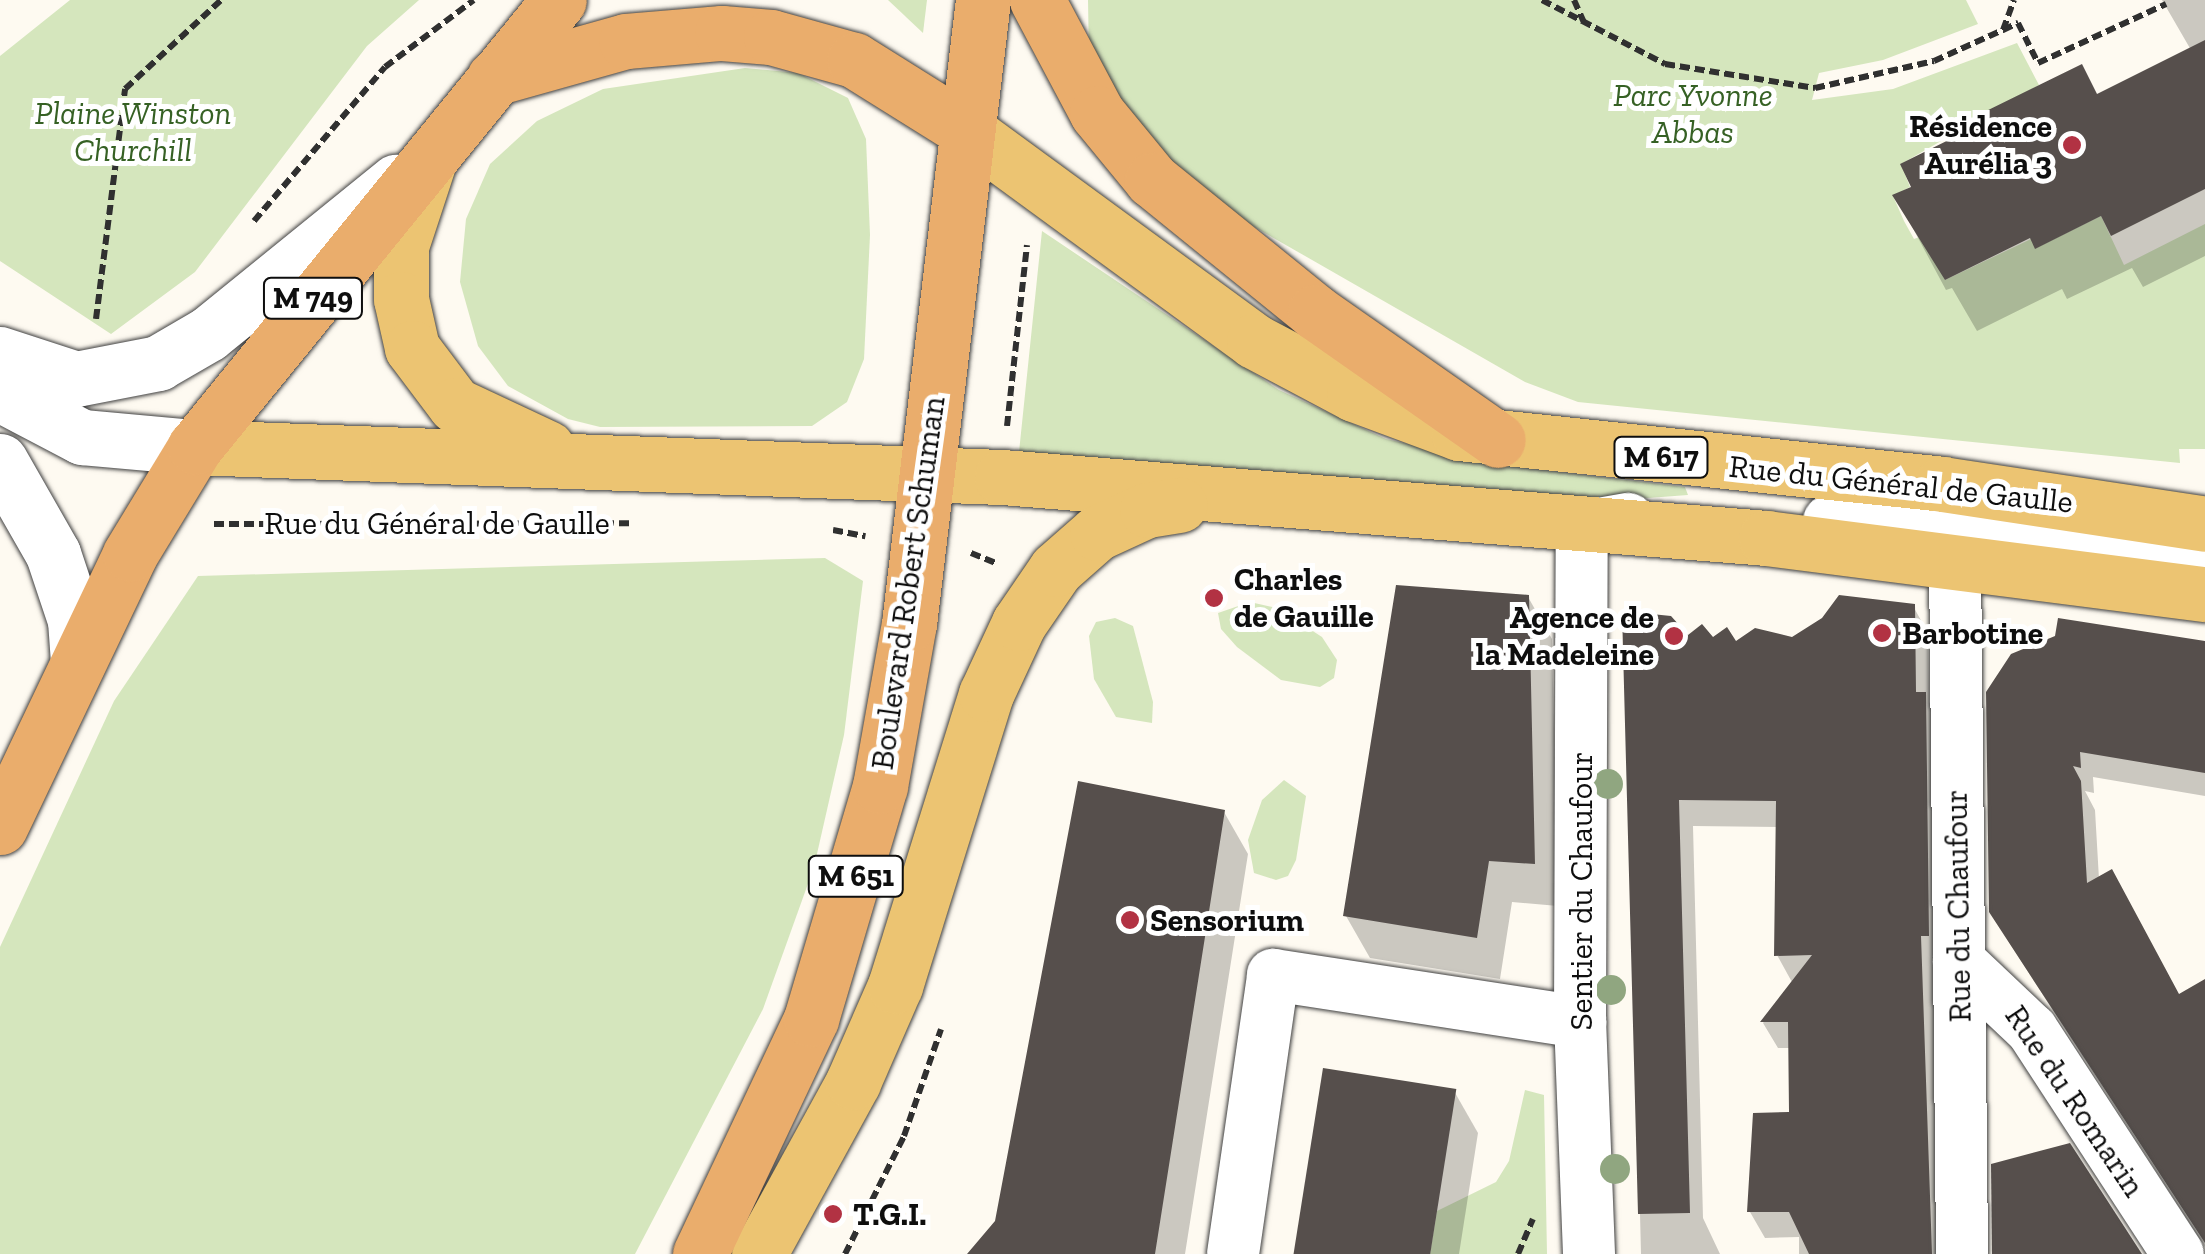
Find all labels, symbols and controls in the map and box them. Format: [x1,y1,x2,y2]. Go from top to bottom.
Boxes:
park label: Parc Yvonne Abbas [1613,77,1773,152]
park label: Plaine Winston Churchill [34,95,232,170]
place label: Résidence Aurélia 3 [1909,108,2052,183]
marker: Résidence Aurélia 3 [2061,134,2083,156]
road number: M 749 [260,273,366,323]
street label: Boulevard Robert Schuman [863,394,953,772]
road number: M 617 [1611,432,1711,482]
street label: Rue du Général de Gaulle [1727,447,2075,521]
street label: Rue du Général de Gaulle [264,504,610,542]
place label: Charles de Gauille [1234,561,1374,636]
marker: Charles de Gauille [1203,587,1225,609]
place label: Agence de la Madeleine [1476,599,1654,674]
place label: Barbotine [1902,614,2043,652]
marker: Barbotine [1871,622,1893,644]
marker: Agence de la Madeleine [1663,625,1685,647]
street label: Sentier du Chaufour [1562,751,1600,1031]
street label: Rue du Chaufour [1937,789,1979,1023]
road number: M 651 [806,851,906,901]
place label: Sensorium [1150,901,1304,939]
marker: Sensorium [1119,909,1141,931]
street label: Rue du Romarin [1997,998,2153,1204]
place label: T.G.I. [853,1195,927,1233]
marker: T.G.I. [822,1203,844,1225]

